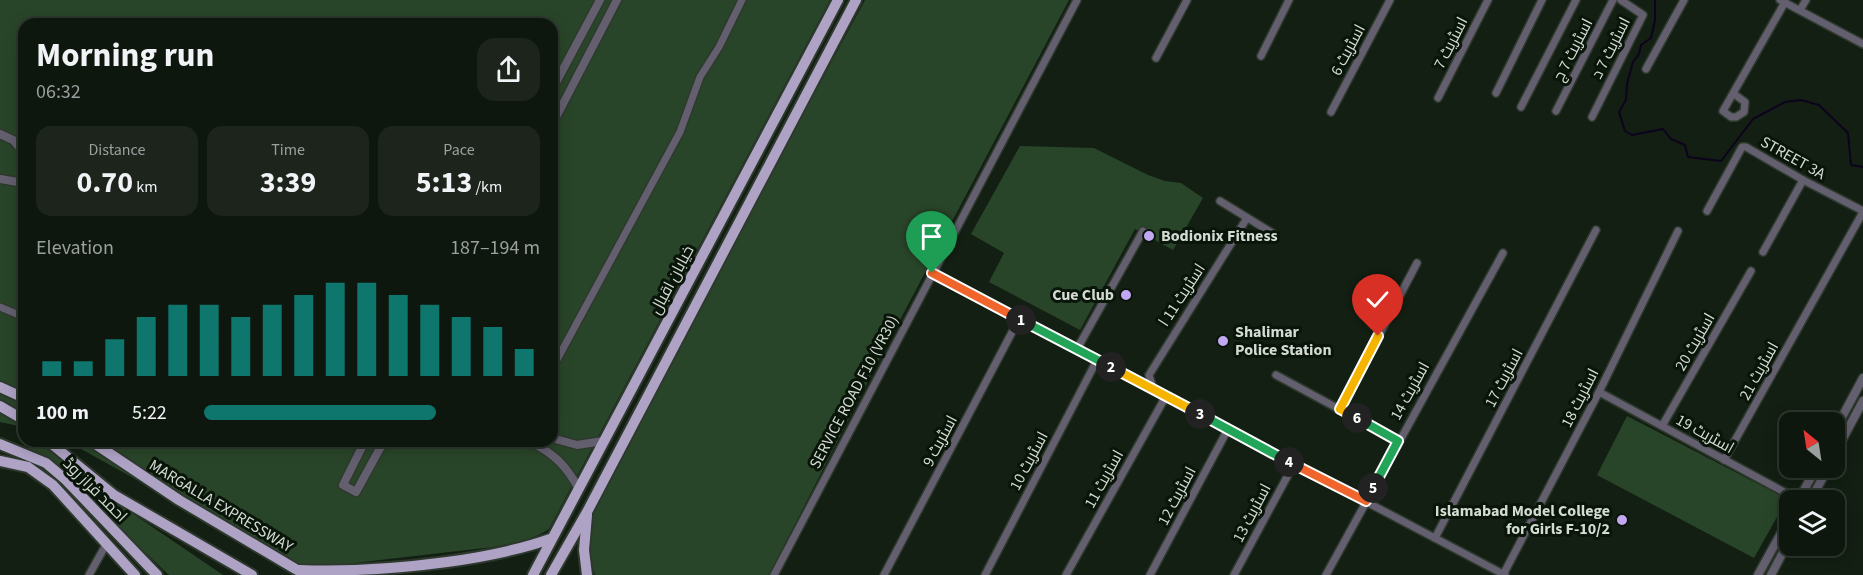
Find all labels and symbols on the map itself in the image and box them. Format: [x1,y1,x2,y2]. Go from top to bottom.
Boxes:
street label: اسٹریٹ 7 [1429,13,1473,73]
street label: اسٹریٹ 7 د [1586,13,1636,83]
street label: اسٹریٹ 7 ج [1548,15,1598,85]
street label: اسٹریٹ 6 [1325,20,1371,80]
street label: STREET 3A [1757,131,1830,185]
pin [906,211,957,273]
place label: Bodionix Fitness [1161,225,1278,247]
marker: Bodionix Fitness [1142,229,1156,243]
street label: خیابان اقبال [645,242,699,318]
street label: اسٹریٹ 11 ا [1153,259,1211,331]
pin [1352,274,1403,336]
place label: Cue Club [1052,284,1114,306]
marker: Cue Club [1119,288,1133,302]
pin: 1 [1006,305,1036,335]
street label: اسٹریٹ 20 [1670,309,1720,375]
street label: SERVICE ROAD F10 (VR30) [804,312,904,472]
place label: Shalimar Police Station [1235,321,1332,361]
marker: Shalimar Police Station [1216,334,1230,348]
street label: اسٹریٹ 21 [1734,338,1784,404]
street label: اسٹریٹ 17 [1479,345,1529,411]
pin: 2 [1096,352,1126,382]
street label: اسٹریٹ 14 [1385,358,1435,424]
street label: اسٹریٹ 18 [1556,365,1604,431]
pin: 3 [1185,399,1215,429]
pin: 6 [1342,403,1372,433]
street label: اسٹریٹ 19 [1672,409,1738,459]
street label: اسٹریٹ 9 [917,411,963,471]
north arrow [1779,412,1845,478]
street label: اسٹریٹ 10 [1004,428,1054,494]
street label: اسٹریٹ 11 [1079,446,1129,512]
pin: 4 [1274,447,1304,477]
street label: احمد فراز روڈ [58,453,132,527]
street label: MARGALLA EXPRESSWAY [145,454,297,558]
street label: اسٹریٹ 12 [1152,463,1202,529]
pin: 5 [1358,473,1388,503]
street label: اسٹریٹ 13 [1227,480,1277,546]
place label: Islamabad Model College for Girls F-10/2 [1435,500,1610,540]
marker: Islamabad Model College for Girls F-10/2 [1615,513,1629,527]

